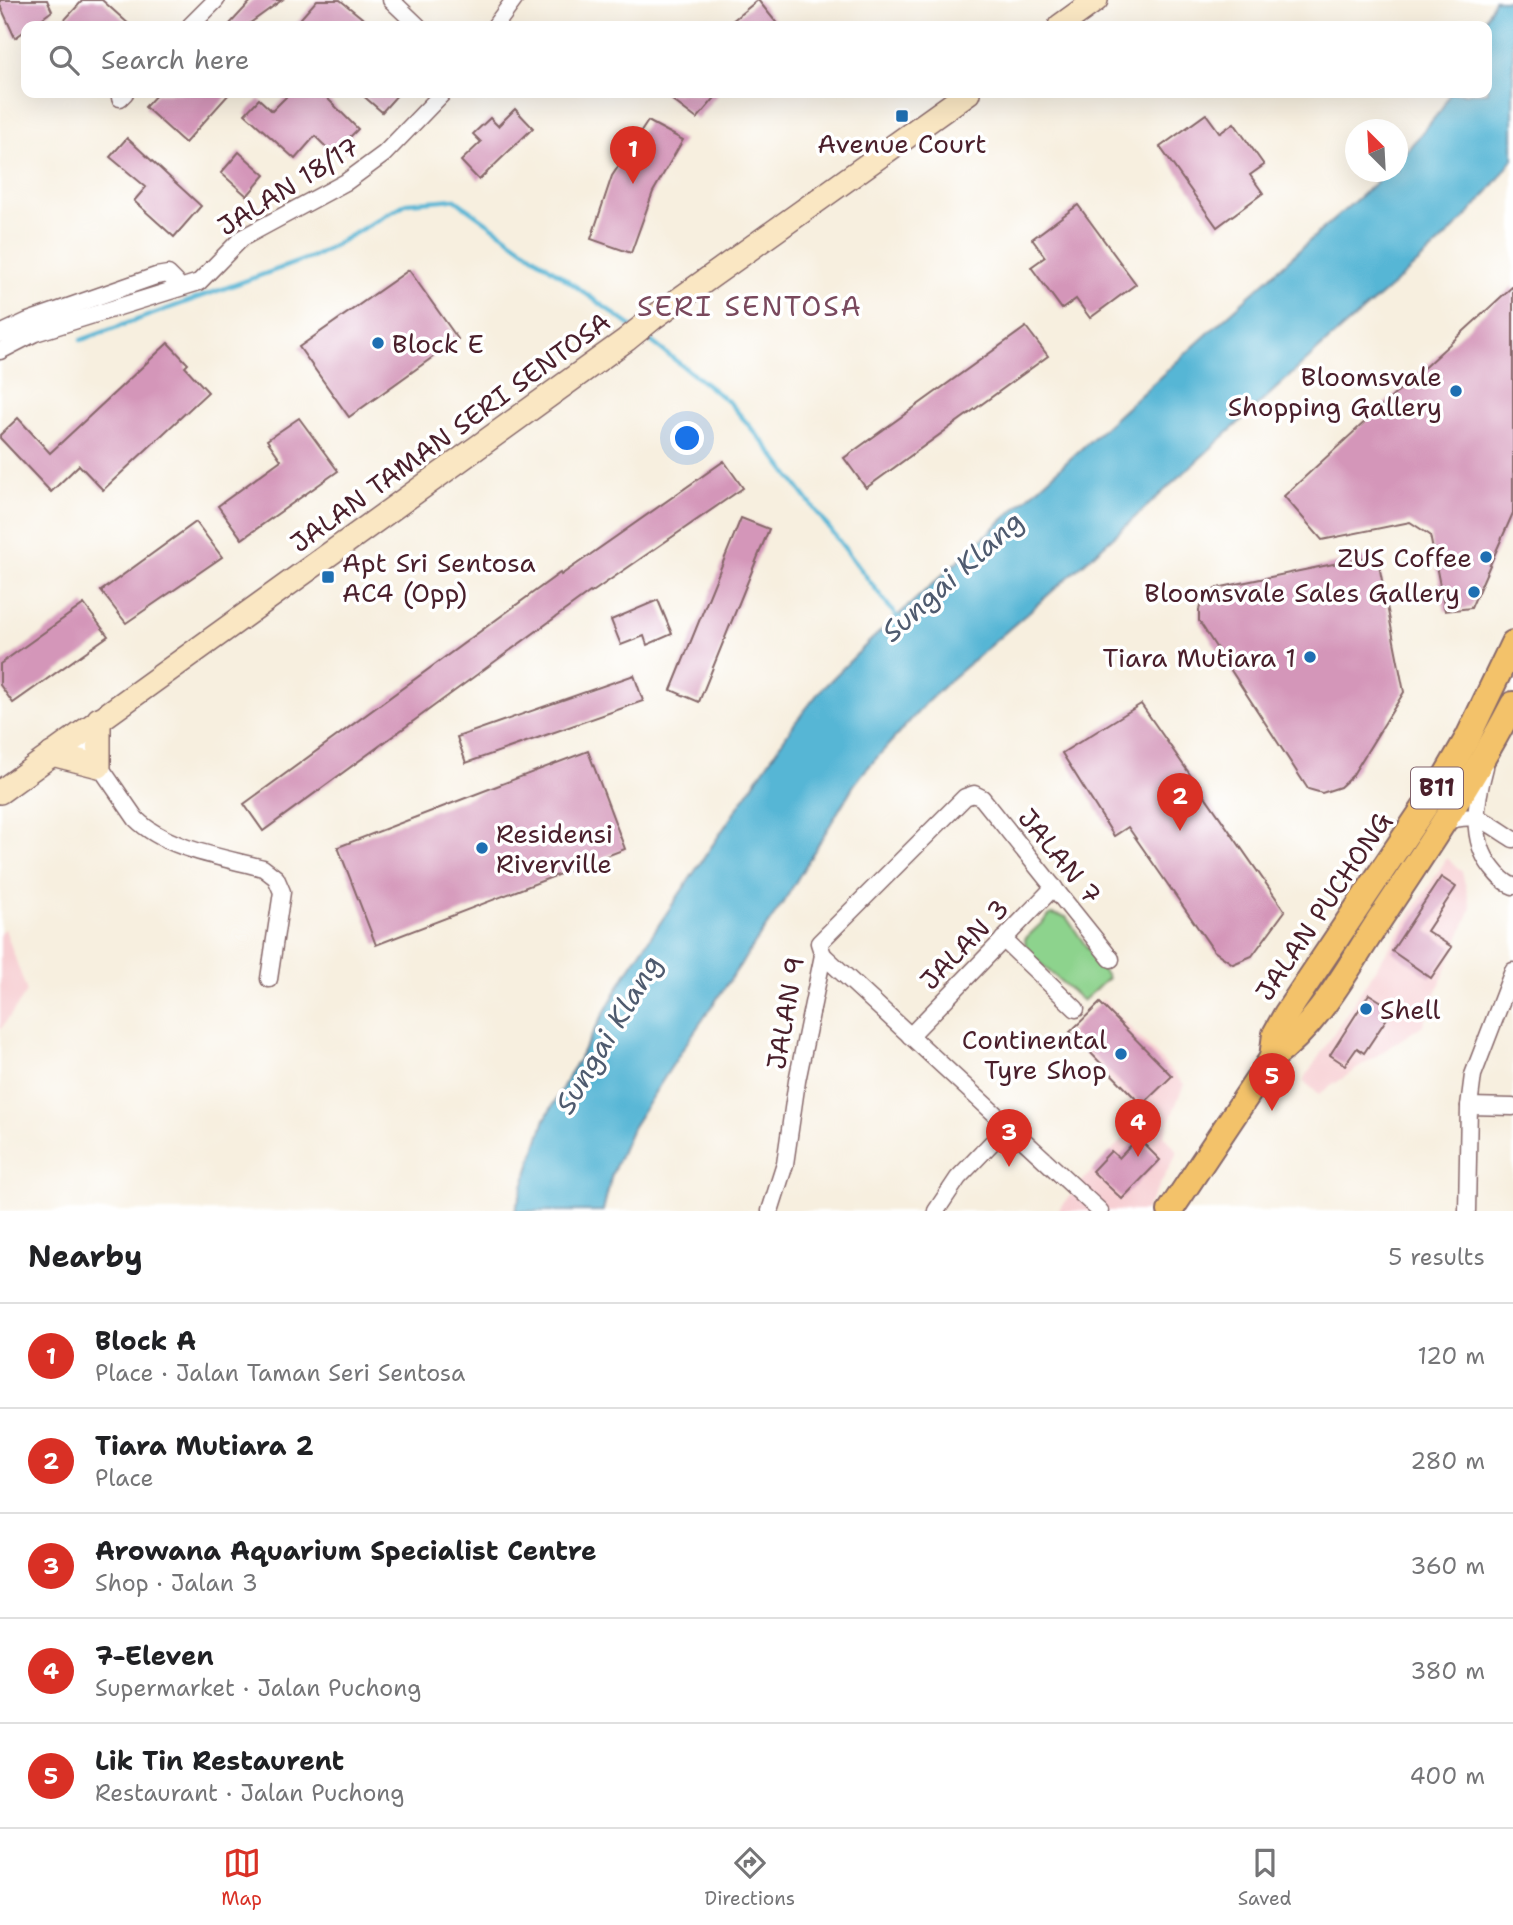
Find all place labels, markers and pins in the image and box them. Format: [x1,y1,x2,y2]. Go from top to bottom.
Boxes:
marker: Avenue Court [894,108,910,124]
pin: 1 [610,126,656,184]
place label: Avenue Court [817,126,987,161]
place label: Block E [392,326,484,361]
marker: Block E [370,335,386,351]
place label: Bloomsvale Shopping Gallery [1228,359,1442,424]
marker: Bloomsvale Shopping Gallery [1448,383,1464,399]
place label: ZUS Coffee [1337,540,1472,575]
place label: Apt Sri Sentosa AC4 (Opp) [342,545,536,610]
marker: ZUS Coffee [1478,549,1494,565]
marker: Apt Sri Sentosa AC4 (Opp) [320,569,336,585]
place label: Bloomsvale Sales Gallery [1144,575,1460,610]
marker: Bloomsvale Sales Gallery [1466,584,1482,600]
place label: Tiara Mutiara 1 [1102,640,1296,675]
marker: Tiara Mutiara 1 [1302,649,1318,665]
pin: 2 [1157,773,1203,831]
place label: Residensi Riverville [496,816,613,881]
marker: Residensi Riverville [474,840,490,856]
place label: Shell [1380,992,1441,1027]
marker: Shell [1358,1001,1374,1017]
place label: Continental Tyre Shop [962,1022,1107,1087]
marker: Continental Tyre Shop [1113,1046,1129,1062]
pin: 5 [1249,1053,1295,1111]
pin: 4 [1115,1099,1161,1157]
pin: 3 [986,1109,1032,1167]

